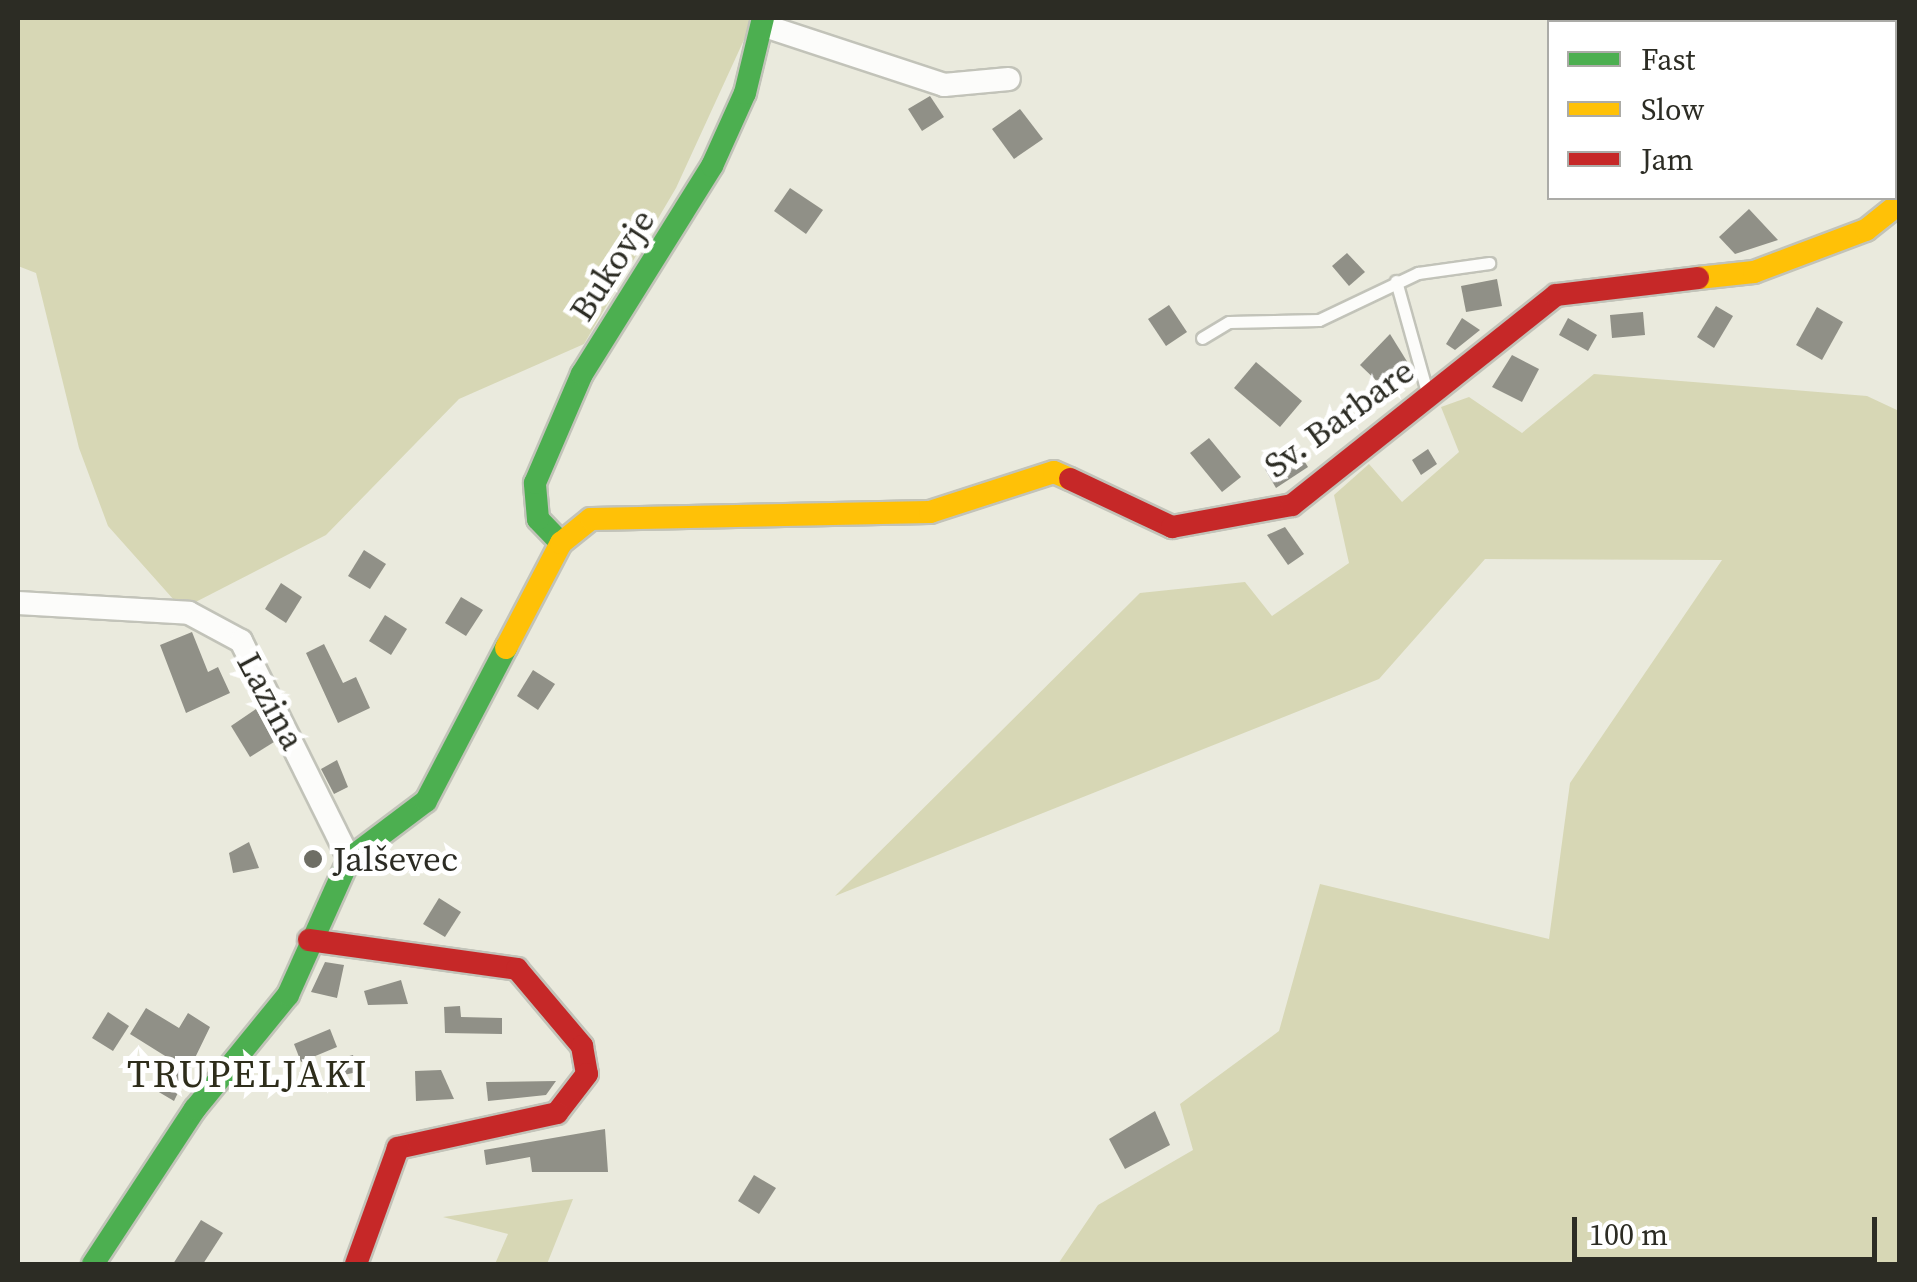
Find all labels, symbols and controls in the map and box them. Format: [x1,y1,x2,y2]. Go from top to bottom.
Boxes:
legend [1547,20,1897,200]
text: Fast [1641,39,1695,80]
text: Slow [1641,89,1704,130]
text: Jam [1641,139,1694,180]
street label: Bukovje [560,201,664,329]
street label: Sv. Barbare [1256,350,1422,486]
street label: Lazina [228,645,314,757]
place label: Jalševec [333,838,458,880]
marker: Jalševec [302,848,324,870]
district label: TRUPELJAKI [127,1052,369,1098]
scale bar [1577,1197,1882,1259]
text: 100 m [1589,1214,1668,1255]

